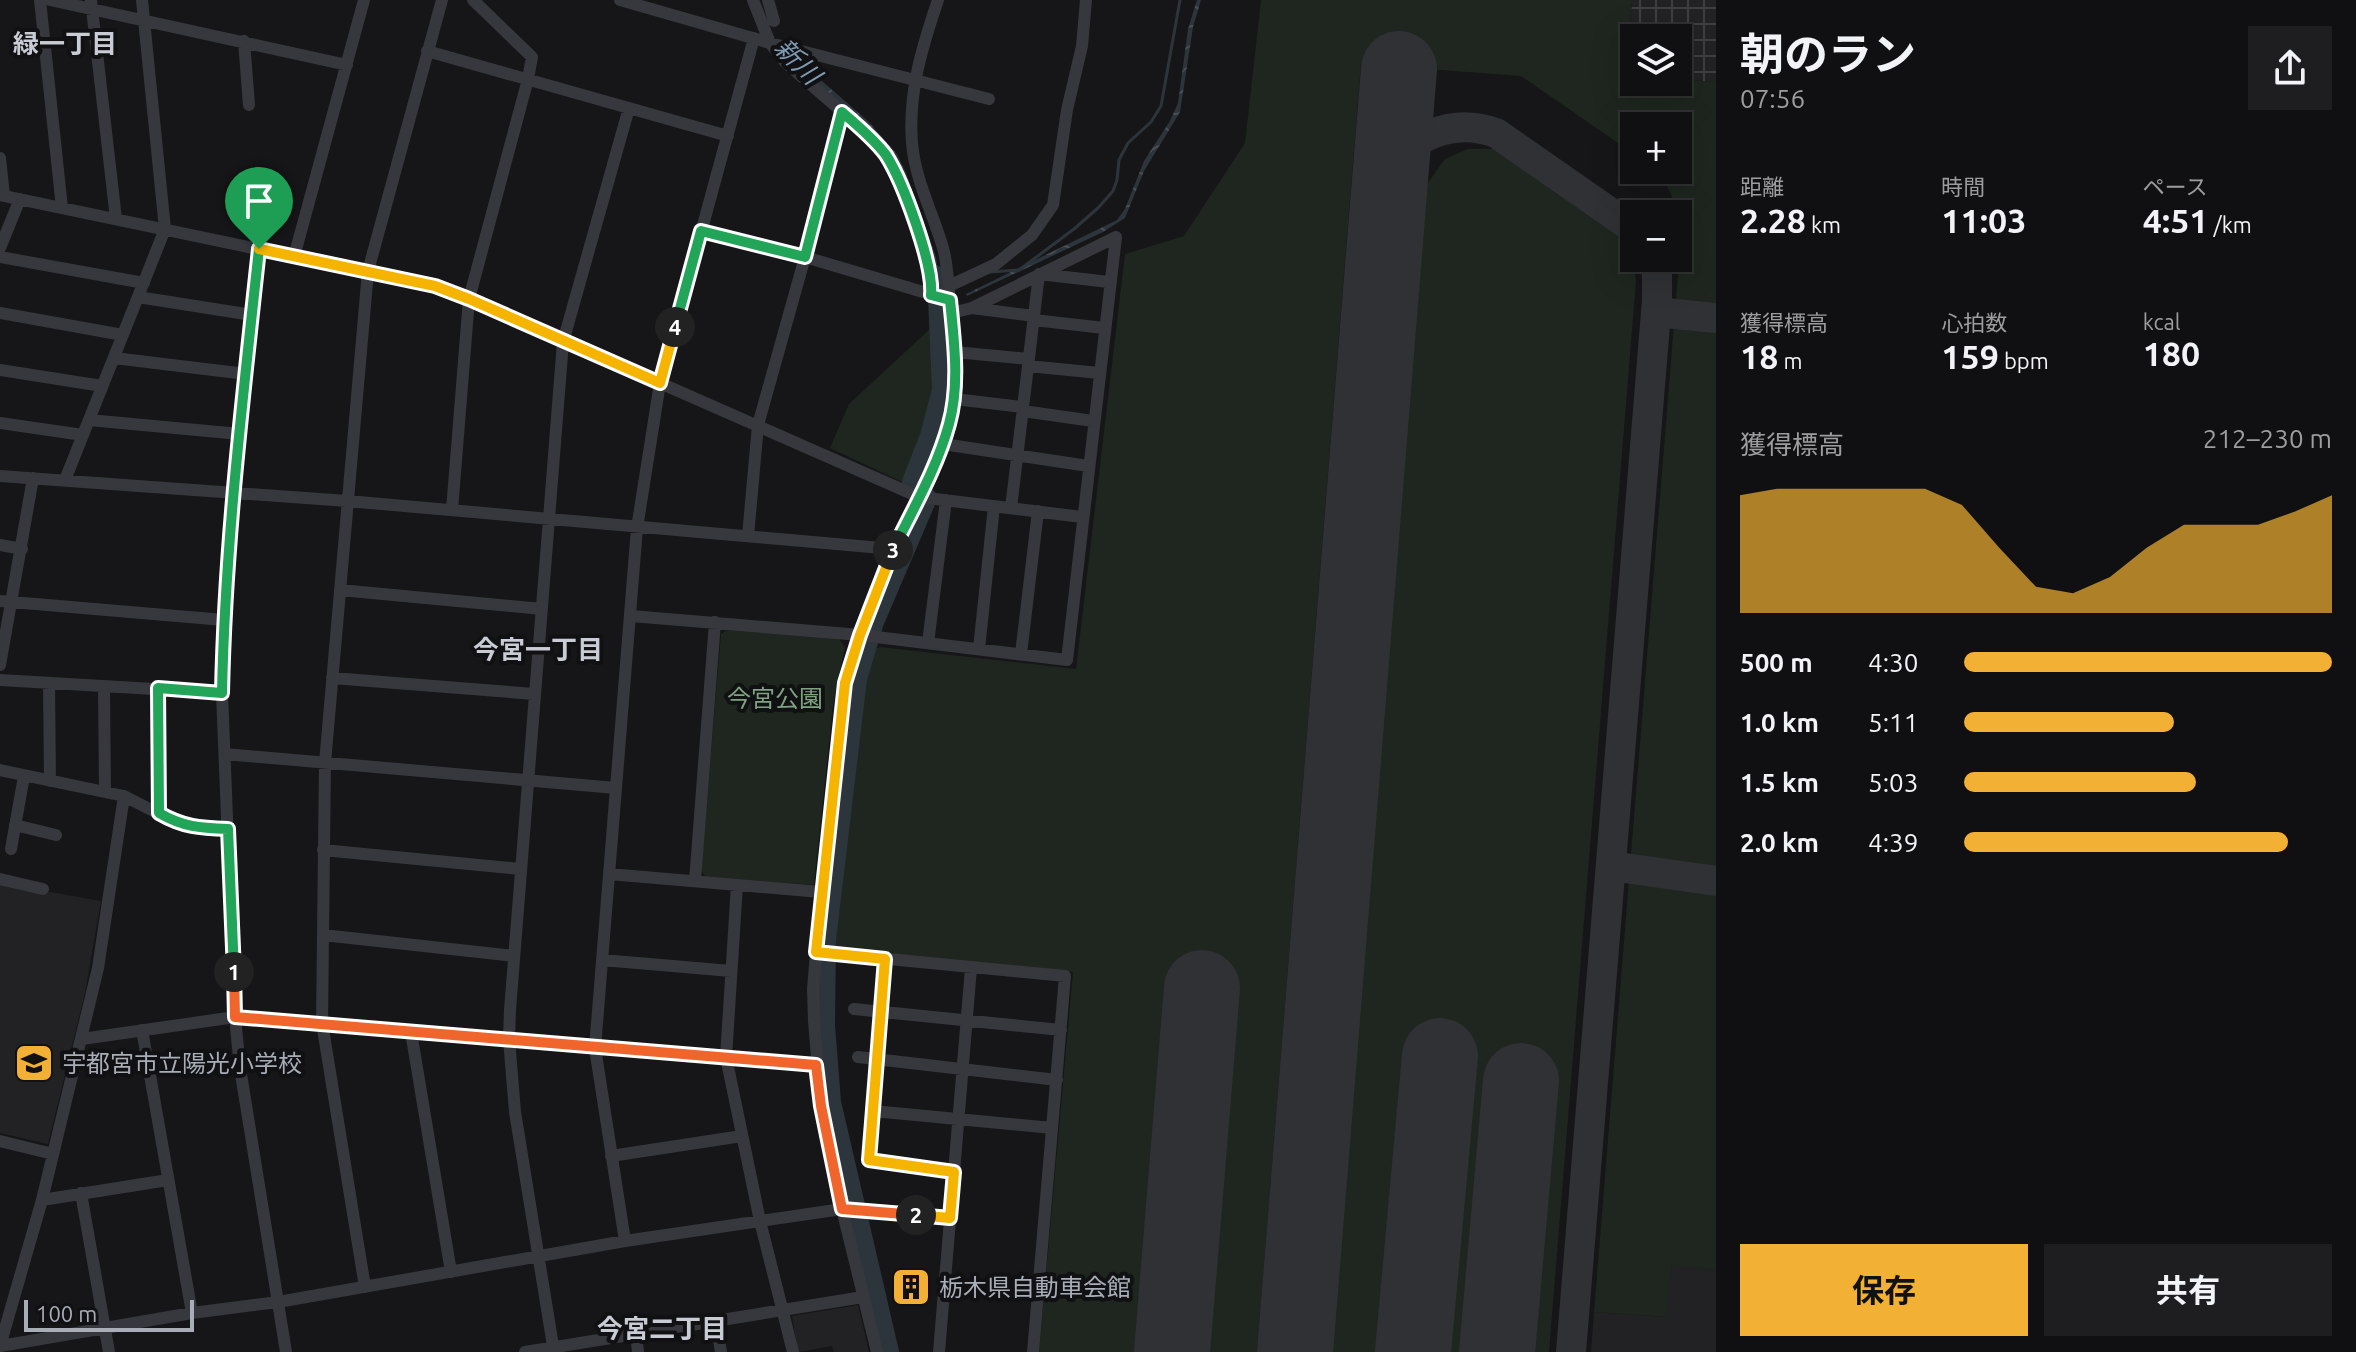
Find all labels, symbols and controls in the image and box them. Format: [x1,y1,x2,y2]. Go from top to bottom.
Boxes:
map controls [1620,24,1692,272]
button: layers [1620,24,1692,96]
button: share [2248,26,2332,110]
district label: 緑一丁目 [13,29,117,58]
text: 朝のラン [1740,29,1916,78]
water label: 新川 [769,32,829,92]
text: 07:56 [1740,84,1805,113]
button: + [1620,112,1692,184]
pin [225,167,293,249]
text: 距離 [1740,174,1784,199]
text: 時間 [1941,174,1985,199]
text: ペース [2143,174,2208,199]
icon: arrive [237,179,281,223]
button: − [1620,200,1692,272]
text: 2.28 [1740,201,1806,239]
text: 11:03 [1941,201,2026,239]
text: 4:51 [2143,201,2209,239]
text: km [1806,212,1841,237]
text: /km [2209,212,2252,237]
pin: 4 [655,307,695,347]
text: kcal [2143,309,2181,334]
text: 獲得標高 [1740,310,1828,335]
text: 心拍数 [1941,310,2007,335]
text: 4 [669,314,681,339]
text: 180 [2143,334,2200,372]
text: 18 [1740,337,1778,375]
text: 159 [1941,337,1999,375]
text: m [1778,348,1802,373]
text: bpm [1999,348,2049,373]
text: 212–230 m [2203,424,2332,453]
text: 獲得標高 [1740,430,1844,459]
pin: 3 [873,530,913,570]
text: 3 [887,537,899,562]
district label: 今宮一丁目 [473,635,603,664]
text: 500 m [1740,648,1813,677]
text: 4:30 [1868,648,1918,677]
park label: 今宮公園 [727,685,823,712]
text: 1.0 km [1740,708,1819,737]
text: 5:11 [1868,708,1918,737]
text: 1.5 km [1740,768,1819,797]
text: 5:03 [1868,768,1918,797]
text: 2.0 km [1740,828,1819,857]
text: 4:39 [1868,828,1918,857]
pin: 1 [214,952,254,992]
text: 1 [228,959,240,984]
school or university icon: 宇都宮市立陽光小学校 [13,1042,55,1084]
place label: 宇都宮市立陽光小学校 [62,1050,302,1077]
pin: 2 [896,1195,936,1235]
text: 2 [910,1202,922,1227]
button: 保存 [1740,1244,2028,1336]
button: 共有 [2044,1244,2332,1336]
building icon: 栃木県自動車会館 [890,1266,932,1308]
place label: 栃木県自動車会館 [939,1274,1131,1301]
scale bar [24,1296,194,1332]
text: 100 m [36,1301,97,1326]
district label: 今宮二丁目 [597,1314,727,1343]

